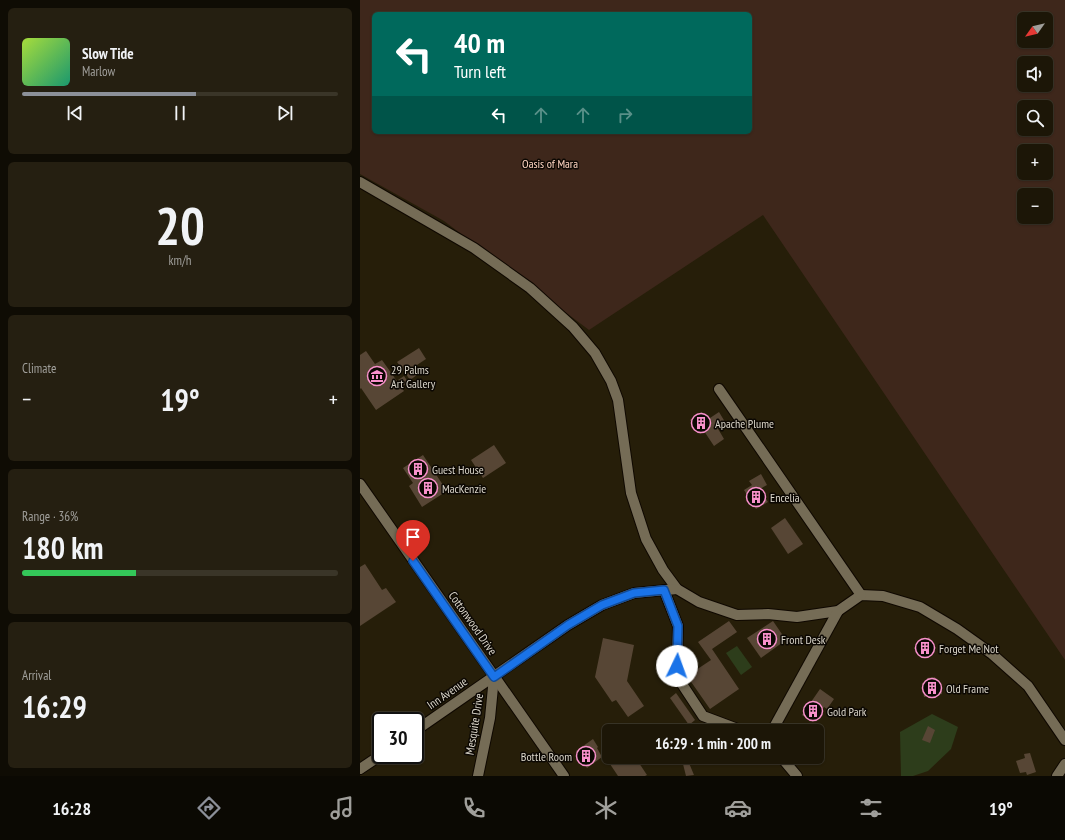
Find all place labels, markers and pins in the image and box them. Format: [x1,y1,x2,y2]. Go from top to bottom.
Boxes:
place label: 29 Palms Art Gallery [391,362,436,391]
museum icon: 29 Palms Art Gallery [366,365,388,387]
building icon: Apache Plume [690,412,712,434]
place label: Apache Plume [715,416,774,431]
building icon: Guest House [407,458,429,480]
place label: Guest House [432,462,484,477]
building icon: MacKenzie [417,477,439,499]
place label: MacKenzie [442,481,486,496]
building icon: Encelia [745,486,767,508]
place label: Encelia [770,490,800,505]
pin [396,520,430,561]
building icon: Front Desk [756,628,778,650]
place label: Front Desk [781,632,826,647]
building icon: Forget Me Not [914,637,936,659]
place label: Forget Me Not [939,641,999,656]
building icon: Old Frame [921,677,943,699]
place label: Old Frame [946,681,989,696]
building icon: Gold Park [802,700,824,722]
place label: Gold Park [827,704,867,719]
building icon: Bottle Room [575,745,597,767]
place label: Bottle Room [521,749,572,764]

